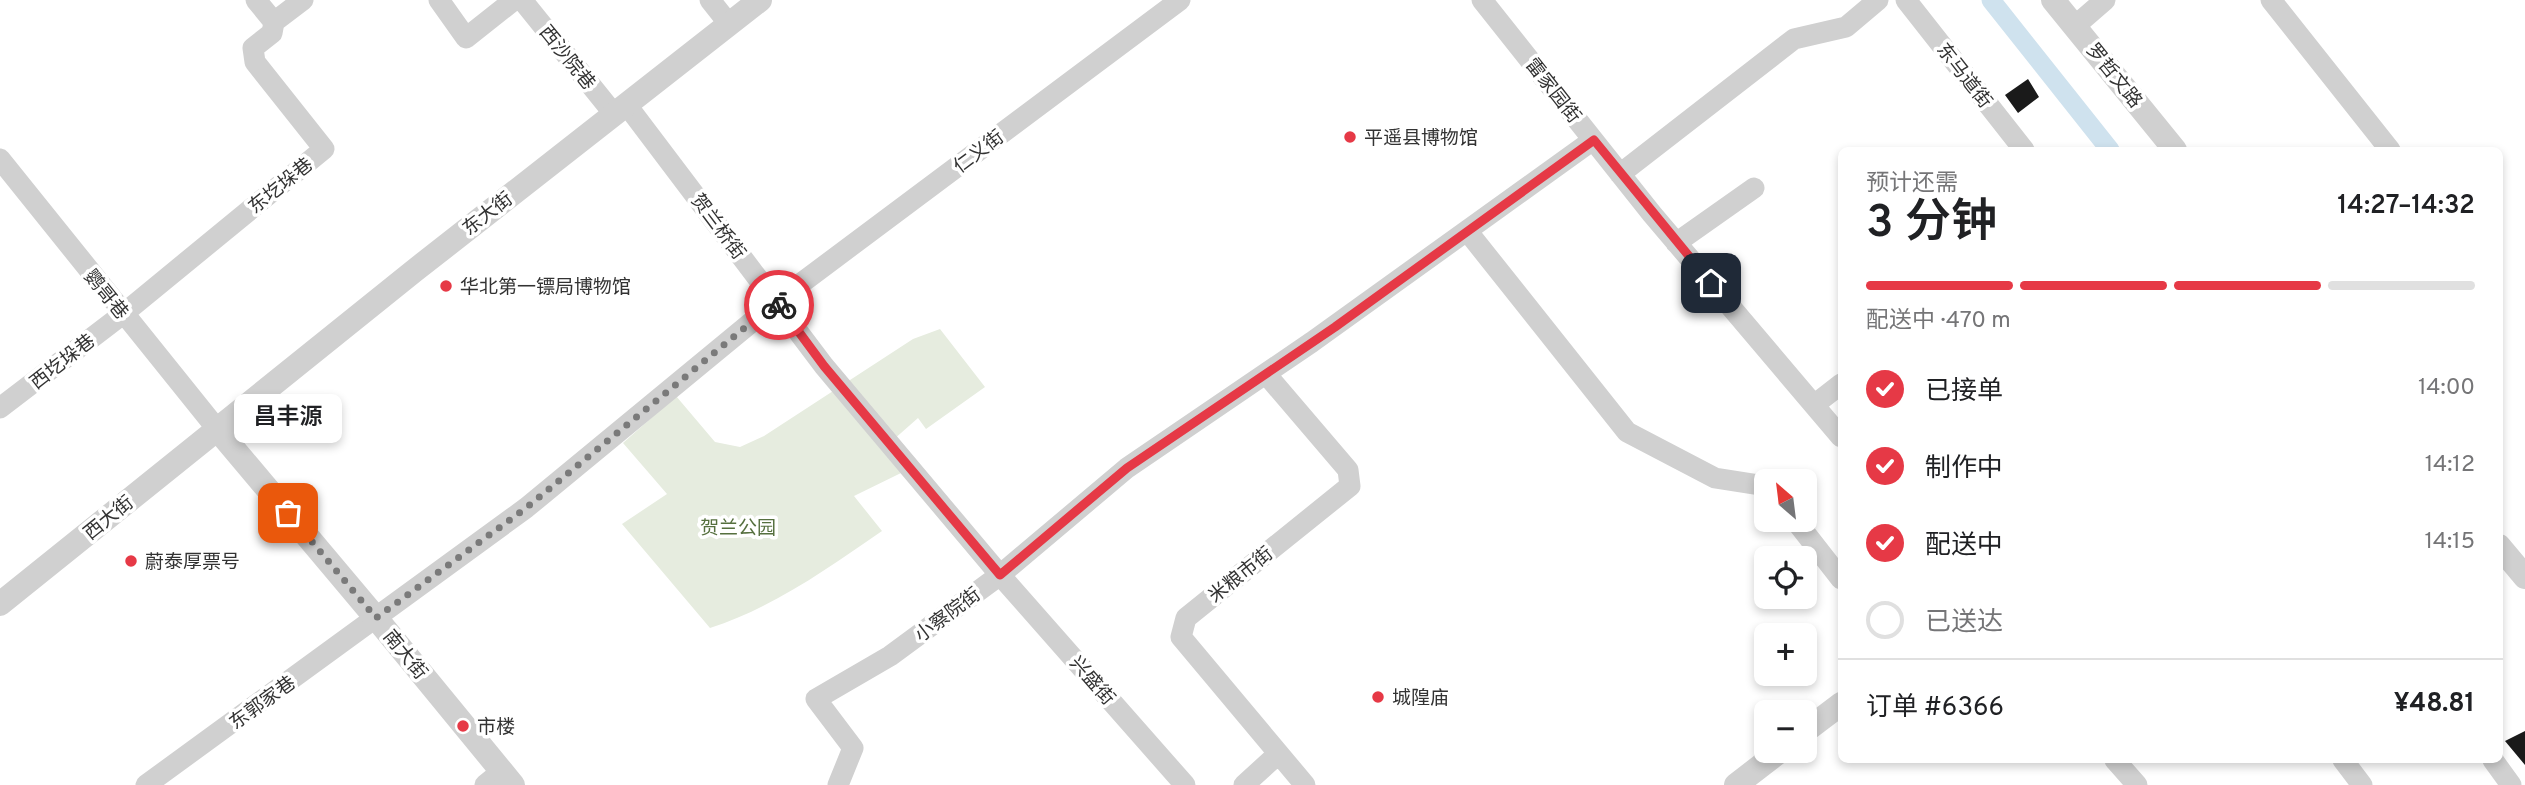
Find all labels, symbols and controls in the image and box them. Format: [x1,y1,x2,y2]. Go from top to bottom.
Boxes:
street label: 西沙院巷 [533,21,600,95]
street label: 东马道街 [1931,39,1996,114]
street label: 罗哲文路 [2080,39,2147,113]
street label: 雷家园街 [1520,54,1585,129]
street label: 仁义街 [949,126,1009,179]
place label: 平遥县博物馆 [1364,127,1478,151]
marker: 平遥县博物馆 [1342,129,1358,145]
street label: 东圪垛巷 [244,153,318,220]
text: 预计还需 [1866,170,1958,199]
street label: 东大街 [458,188,518,242]
street label: 贺兰桥街 [685,190,750,265]
text: 14:27–14:32 [2337,190,2475,223]
text: 3 分钟 [1866,195,1997,254]
pin [1681,253,1741,313]
icon: home [1692,264,1730,302]
street label: 鹦哥巷 [78,266,133,325]
courier [744,270,814,340]
place label: 华北第一镖局博物馆 [460,276,631,300]
marker: 华北第一镖局博物馆 [438,278,454,294]
icon: bike [760,286,798,324]
text: 配送中 · 470 m [1866,307,2011,336]
street label: 西圪垛巷 [26,330,101,395]
icon: check [1866,370,1904,408]
text: 14:00 [2418,374,2475,403]
text: 已接单 [1925,376,2003,409]
callout: 昌丰源 [234,394,342,443]
text: 昌丰源 [254,404,323,433]
icon: check [1866,447,1904,485]
text: 14:12 [2425,451,2475,480]
text: 制作中 [1925,453,2003,486]
north arrow [1754,469,1816,532]
map controls [1754,469,1817,763]
pin [258,483,318,543]
street label: 西大街 [80,491,139,546]
icon: bag [269,494,307,532]
park label: 贺兰公园 [700,517,776,541]
icon: check [1866,524,1904,562]
text: 14:15 [2425,528,2475,557]
text: 配送中 [1925,530,2003,563]
street label: 米粮市街 [1204,542,1278,609]
button: locate [1754,546,1817,609]
place label: 蔚泰厚票号 [145,551,240,575]
marker: 蔚泰厚票号 [123,553,139,569]
street label: 小察院街 [911,583,986,648]
text: 已送达 [1925,607,2003,640]
button: + [1754,623,1817,686]
street label: 南大街 [377,626,432,685]
street label: 兴盛街 [1064,652,1119,711]
street label: 东郭家巷 [225,672,301,736]
place label: 城隍庙 [1392,687,1449,711]
text: ¥48.81 [2394,688,2475,721]
marker: 城隍庙 [1370,689,1386,705]
text: 订单 #6366 [1866,692,2004,725]
button: − [1754,700,1817,763]
place label: 市楼 [477,716,515,740]
marker: 市楼 [455,718,471,734]

